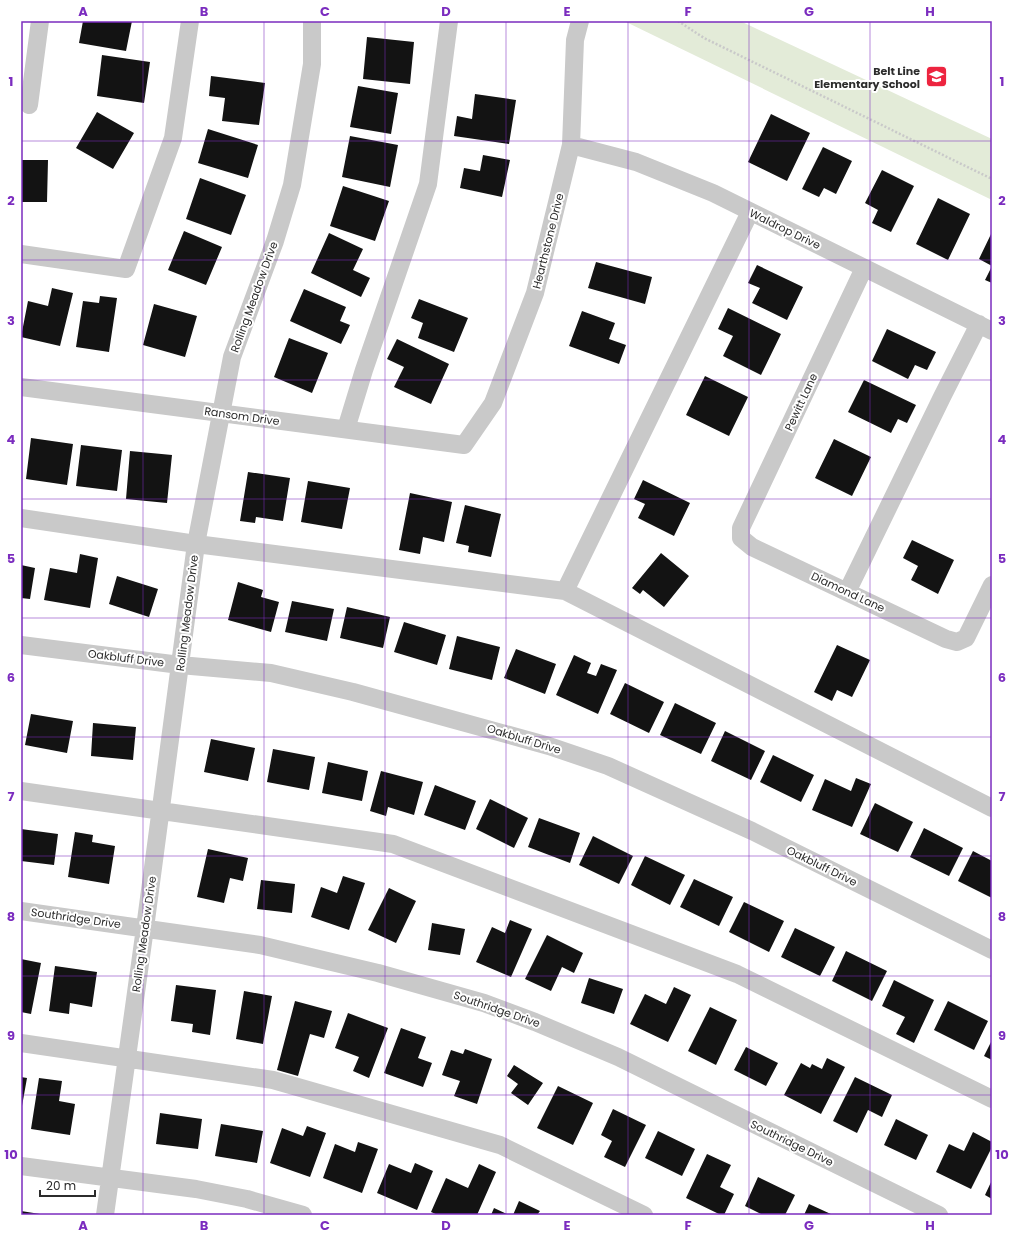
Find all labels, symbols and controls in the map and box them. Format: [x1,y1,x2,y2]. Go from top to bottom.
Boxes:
text: A [78,2,88,21]
text: B [200,2,209,21]
text: C [320,2,330,21]
text: D [441,2,451,21]
text: E [563,2,571,21]
text: F [684,2,692,21]
text: G [804,2,814,21]
text: H [925,2,935,21]
place label: Belt Line Elementary School [814,63,920,92]
school or university icon: Belt Line Elementary School [923,64,949,90]
text: 1 [9,72,13,91]
text: 1 [1000,72,1004,91]
text: 2 [7,191,15,210]
street label: Hearthstone Drive [528,191,568,291]
text: 2 [998,191,1006,210]
street label: Waldrop Drive [747,205,823,253]
street label: Rolling Meadow Drive [226,239,282,355]
text: 3 [7,311,15,330]
text: 3 [998,311,1006,330]
street label: Pewitt Lane [781,370,821,433]
street label: Ransom Drive [203,403,281,429]
text: 4 [7,430,16,449]
text: 4 [998,430,1007,449]
text: 5 [7,549,15,568]
text: 5 [998,549,1006,568]
street label: Rolling Meadow Drive [172,554,202,672]
street label: Diamond Lane [808,568,888,616]
street label: Oakbluff Drive [87,645,165,671]
text: 6 [7,668,15,687]
text: 6 [998,668,1006,687]
street label: Oakbluff Drive [485,720,563,758]
text: 7 [8,787,15,806]
text: 7 [999,787,1006,806]
street label: Oakbluff Drive [784,842,860,890]
street label: Rolling Meadow Drive [128,875,160,993]
street label: Southridge Drive [30,904,122,932]
text: 8 [7,907,15,926]
text: 8 [998,907,1006,926]
street label: Southridge Drive [452,987,543,1031]
text: 9 [7,1026,15,1045]
text: 9 [998,1026,1006,1045]
street label: Southridge Drive [748,1116,836,1170]
text: 10 [4,1145,18,1164]
text: 10 [995,1145,1009,1164]
scale bar [40,1172,95,1198]
text: 20 m [46,1177,76,1194]
text: A [78,1216,88,1235]
text: B [200,1216,209,1235]
text: C [320,1216,330,1235]
text: D [441,1216,451,1235]
text: E [563,1216,571,1235]
text: F [684,1216,692,1235]
text: G [804,1216,814,1235]
text: H [925,1216,935,1235]

